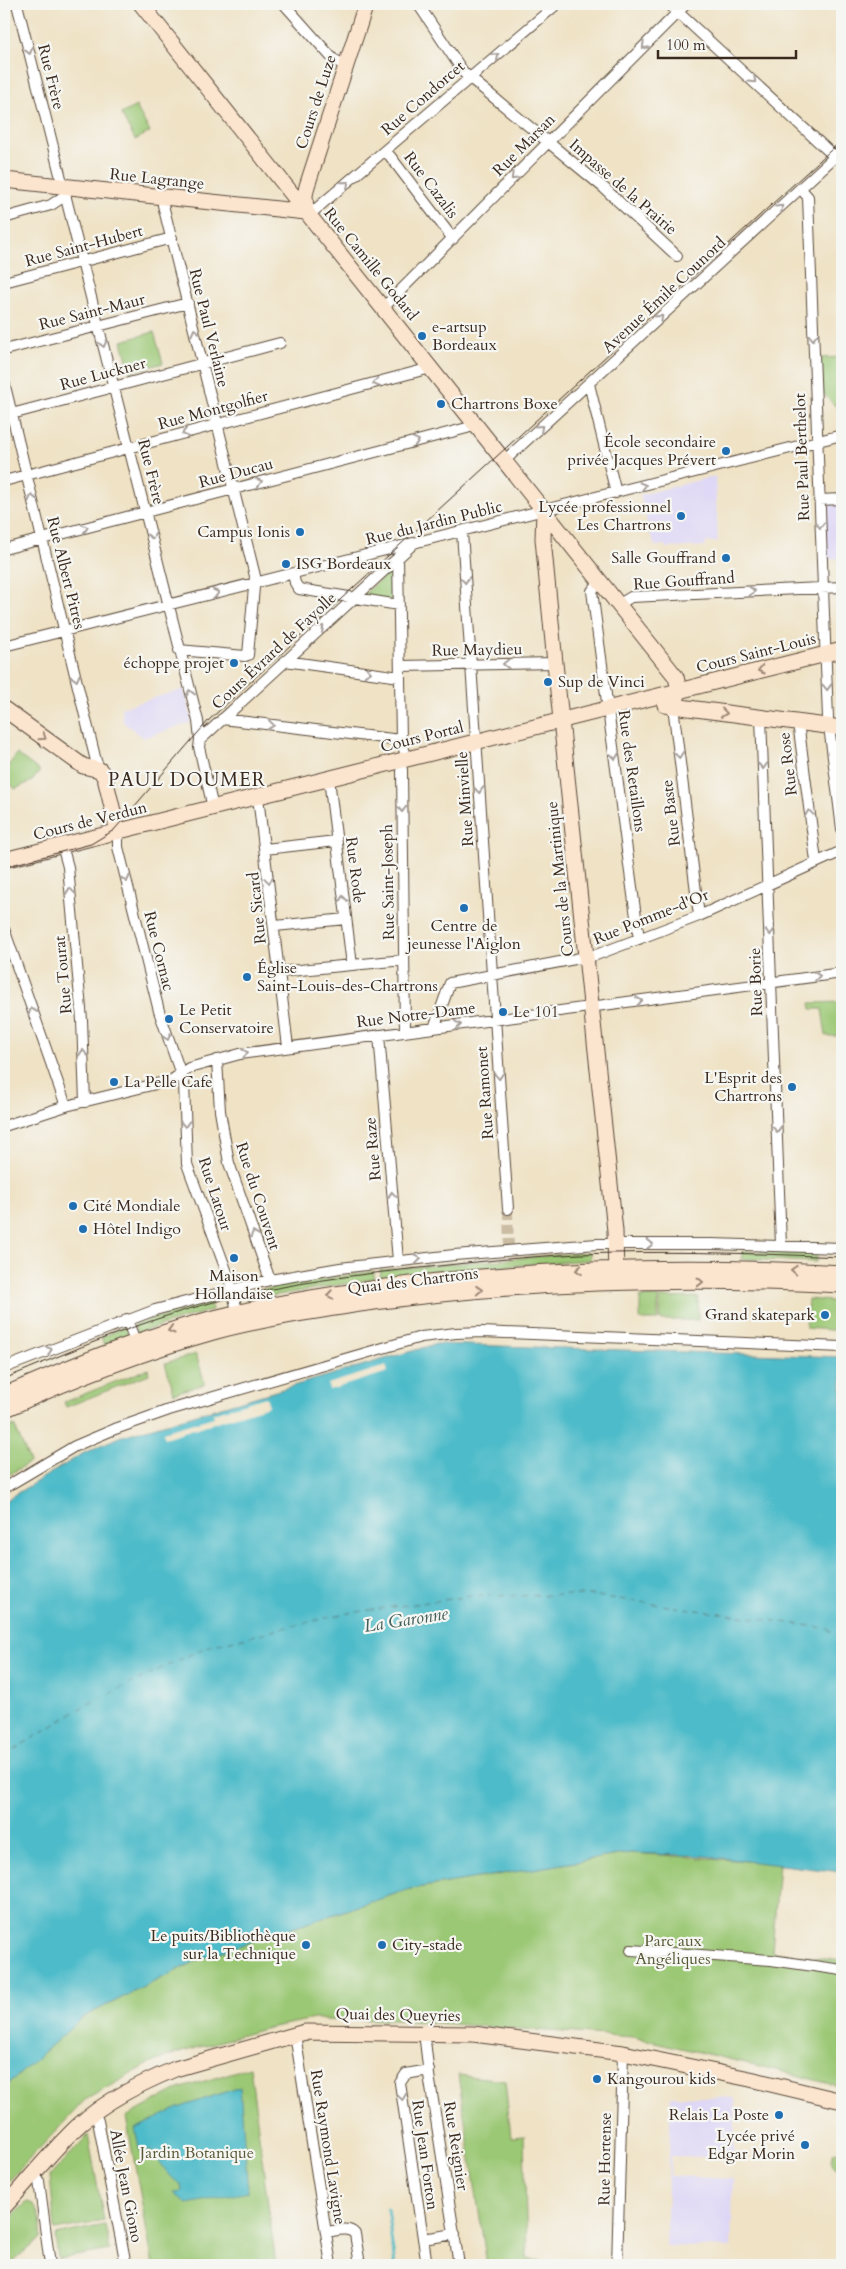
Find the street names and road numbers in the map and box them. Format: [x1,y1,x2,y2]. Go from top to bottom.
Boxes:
street label: Rue Frère [32,42,70,112]
street label: Cours de Luze [290,52,342,152]
street label: Rue Condorcet [377,56,469,140]
street label: Rue Marsan [488,109,560,181]
street label: Impasse de la Prairie [564,134,682,240]
street label: Rue Cazalis [399,147,463,223]
street label: Rue Lagrange [109,163,205,195]
street label: Rue Camille Godard [319,203,424,325]
street label: Rue Saint-Hubert [23,220,145,272]
street label: Avenue Émile Counord [597,232,731,358]
street label: Rue Paul Verlaine [184,266,234,390]
street label: Rue Saint-Maur [37,288,148,336]
street label: Rue Luckner [58,352,148,396]
street label: Rue Montgolfier [156,385,271,435]
street label: Rue Paul Berthelot [789,393,815,521]
street label: Rue Frère [132,437,170,507]
street label: Rue Ducau [196,452,276,493]
street label: Rue du Jardin Public [363,495,505,551]
street label: Rue Albert Pitres [41,514,91,632]
street label: Rue Gouffrand [633,566,736,596]
street label: Cours Évrard de Fayolle [207,587,341,715]
street label: Cours Saint-Louis [694,627,818,679]
street label: Rue Maydieu [431,638,523,662]
street label: Rue des Retaillons [613,709,651,833]
street label: Cours Portal [378,716,466,758]
street label: Rue Rose [773,731,803,797]
street label: Rue Minvielle [451,751,479,847]
street label: Rue Baste [656,778,686,848]
street label: Cours de Verdun [31,796,149,846]
street label: Cours de la Martinique [541,800,579,958]
street label: Rue Saint-Joseph [376,824,400,940]
street label: Rue Rode [340,835,370,905]
street label: Rue Sicard [242,870,272,945]
street label: Rue Pomme-d'Or [590,884,712,950]
street label: Rue Cornac [138,909,180,993]
street label: Rue Tourat [49,935,77,1015]
street label: Rue Borie [744,947,768,1017]
street label: Rue Notre-Dame [355,997,477,1033]
street label: Rue Ramonet [471,1046,499,1140]
street label: Rue Raze [359,1116,387,1182]
street label: Rue du Couvent [230,1139,286,1253]
street label: Rue Latour [193,1154,237,1234]
street label: Quai des Chartrons [346,1262,480,1300]
street label: Quai des Queyries [335,2003,461,2027]
street label: Rue Raymond Lavigne [305,2068,351,2226]
street label: Rue Jean Forton [406,2099,444,2211]
street label: Rue Reignier [438,2100,474,2192]
street label: Rue Hortense [593,2112,617,2206]
street label: Allée Jean Giono [104,2128,148,2245]

